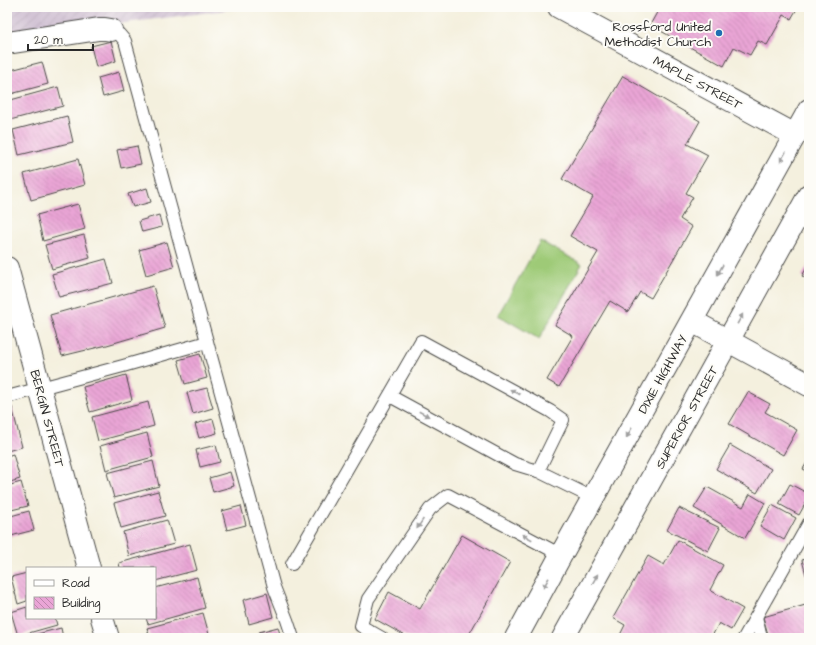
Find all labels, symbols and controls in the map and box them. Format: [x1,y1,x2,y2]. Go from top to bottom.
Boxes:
place label: Rossford United Methodist Church [605,18,712,51]
scale bar [28,26,93,52]
marker: Rossford United Methodist Church [714,28,724,38]
text: 20 m [34,32,63,49]
street label: MAPLE STREET [650,52,746,114]
one-way arrow [780,151,787,163]
one-way arrow [717,264,723,276]
one-way arrow [737,313,744,325]
street label: DIXIE HIGHWAY [634,332,692,417]
street label: SUPERIOR STREET [651,362,723,472]
street label: BERGIN STREET [25,368,69,470]
one-way arrow [509,389,521,395]
one-way arrow [418,411,430,418]
one-way arrow [626,427,633,439]
one-way arrow [416,519,424,529]
one-way arrow [521,534,532,540]
legend [26,567,156,619]
one-way arrow [592,574,599,585]
text: Road [62,575,90,592]
one-way arrow [543,577,549,589]
text: Building [62,595,100,613]

